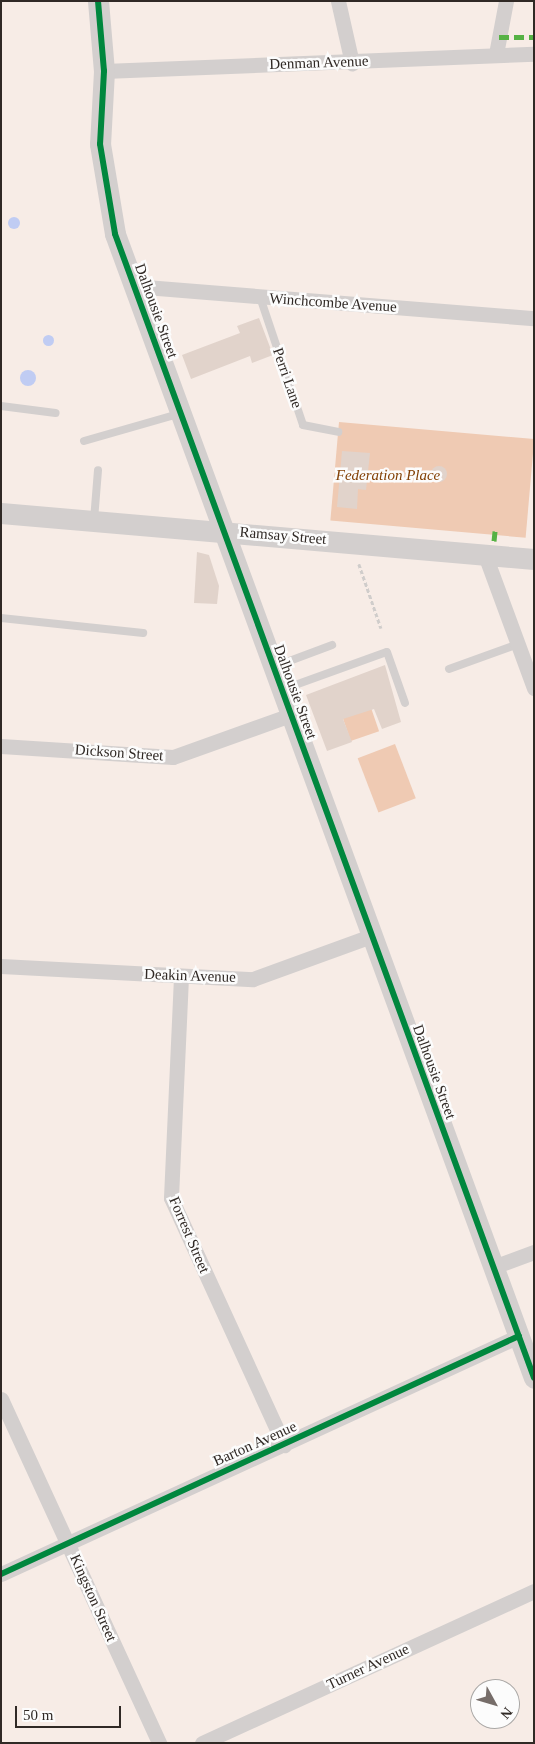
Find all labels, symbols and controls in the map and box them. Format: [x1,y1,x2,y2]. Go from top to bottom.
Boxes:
street label: Denman Avenue [269,52,369,74]
street label: Dalhousie Street [131,261,181,361]
street label: Winchcombe Avenue [268,290,398,316]
street label: Perri Lane [268,345,306,411]
park label: Federation Place [336,467,440,485]
street label: Ramsay Street [239,523,327,549]
street label: Dalhousie Street [270,642,320,742]
street label: Dickson Street [74,741,164,765]
street label: Deakin Avenue [143,965,237,987]
street label: Dalhousie Street [409,1022,459,1122]
street label: Forrest Street [165,1194,213,1276]
street label: Barton Avenue [210,1417,300,1471]
street label: Kingston Street [66,1552,120,1644]
street label: Turner Avenue [324,1640,412,1694]
north arrow [470,1679,520,1729]
scale bar [18,1696,124,1728]
text: N [497,1704,515,1722]
text: 50 m [23,1707,53,1723]

